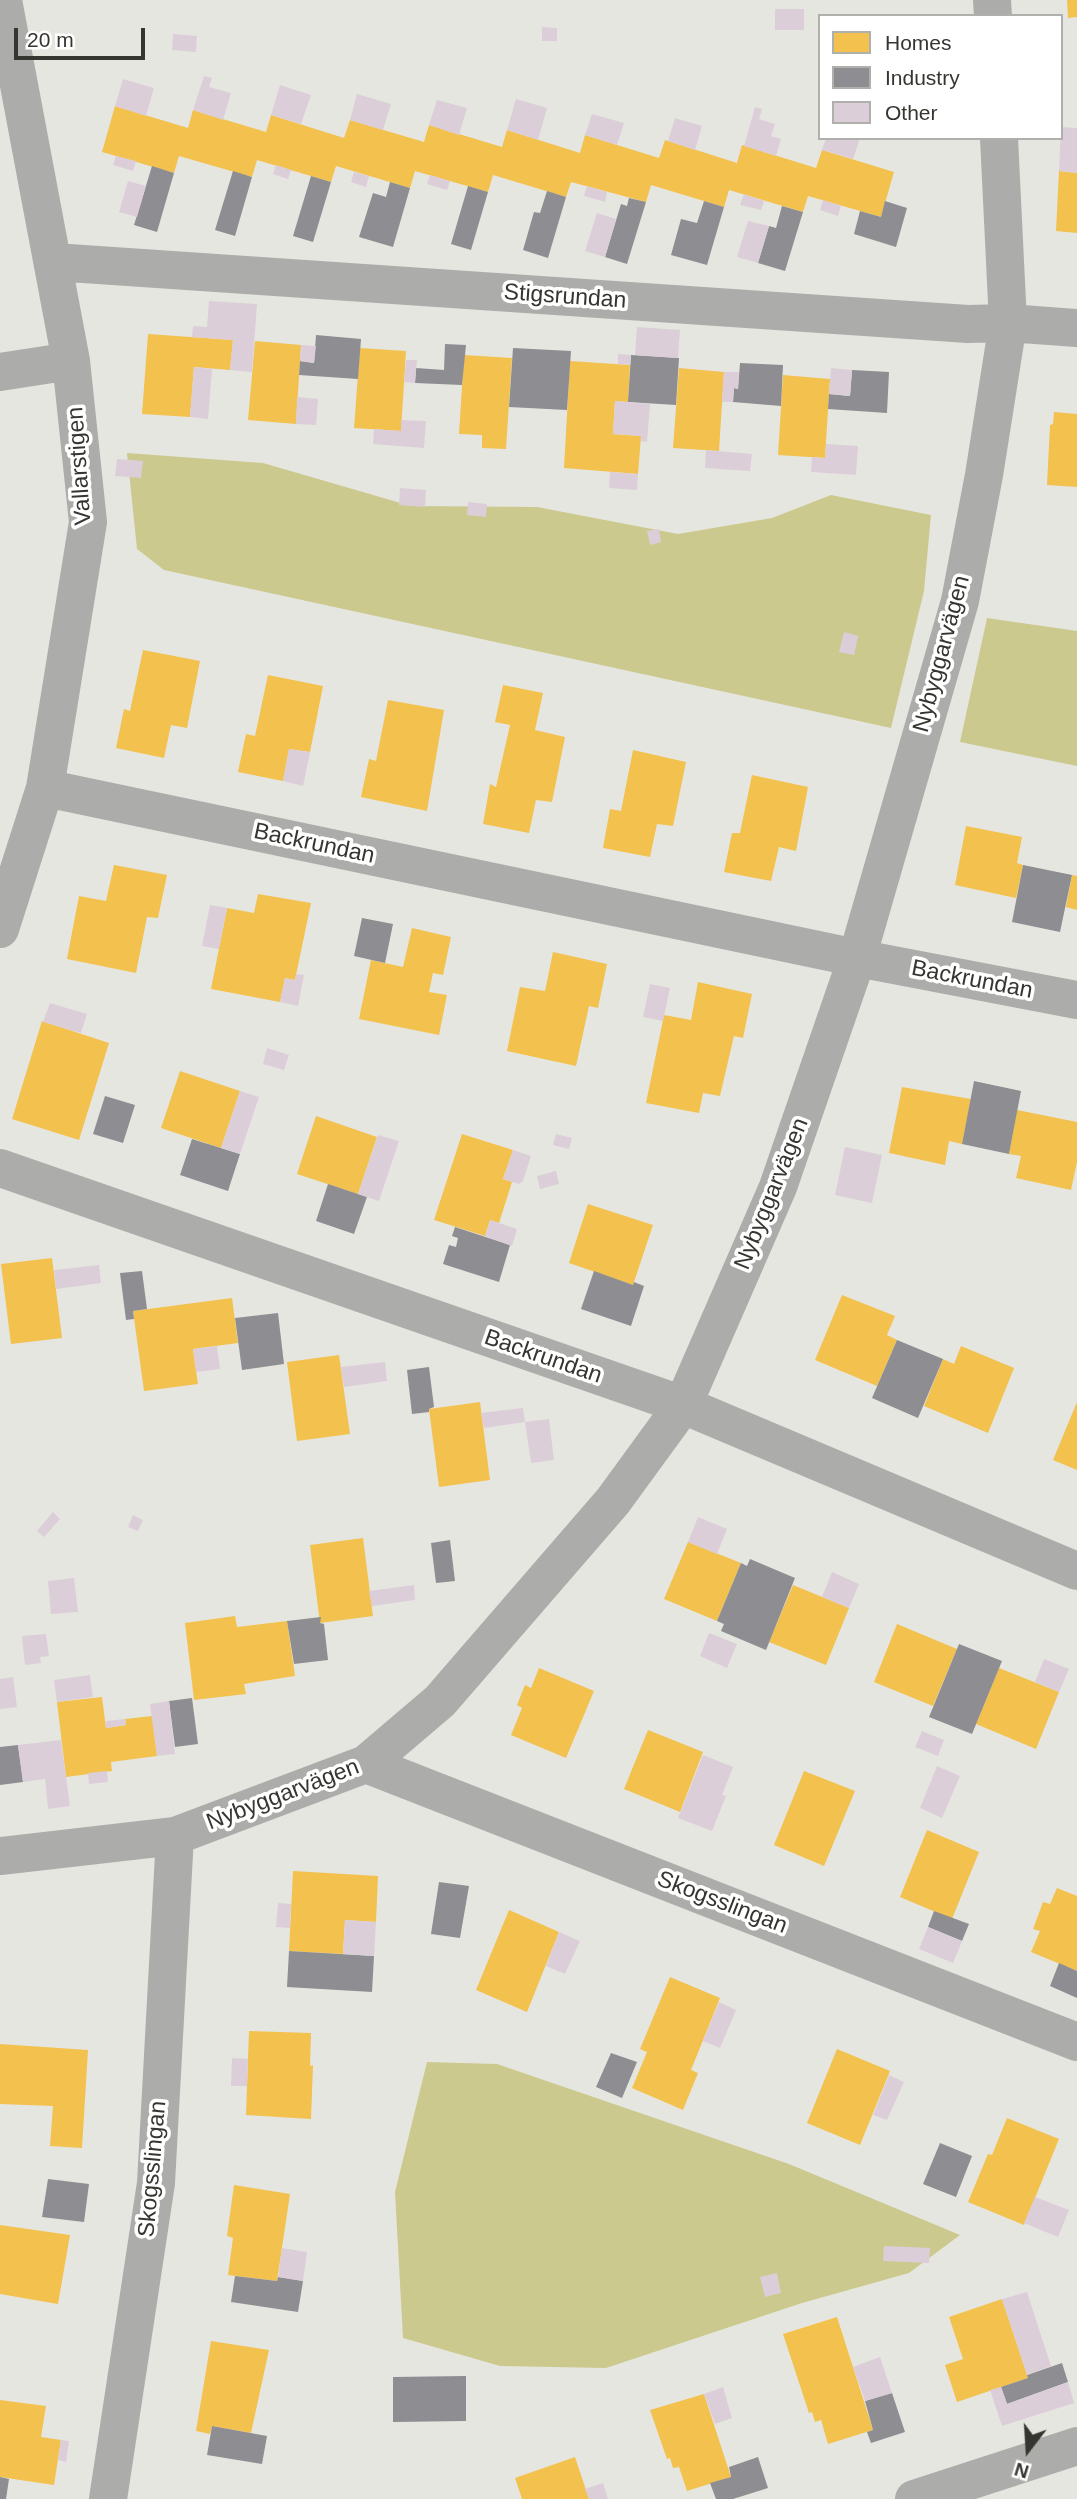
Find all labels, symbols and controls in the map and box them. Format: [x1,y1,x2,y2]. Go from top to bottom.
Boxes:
scale bar [18,14,149,58]
legend [818,14,1063,140]
text: 20 m [27,28,74,51]
text: Homes [885,31,952,54]
text: Industry [885,66,960,89]
text: Other [885,101,938,124]
street label: Stigsrundan [503,279,627,315]
street label: Vallarstigen [62,406,98,526]
street label: Nybyggarvägen [908,573,976,735]
street label: Backrundan [251,818,377,870]
street label: Backrundan [909,955,1035,1005]
street label: Nybyggarvägen [729,1114,815,1274]
street label: Backrundan [480,1324,606,1390]
street label: Nybyggarvägen [203,1753,363,1837]
street label: Skogsslingan [653,1866,791,1940]
street label: Skogsslingan [133,2100,173,2238]
north arrow [993,2415,1063,2485]
text: N [1012,2459,1031,2483]

